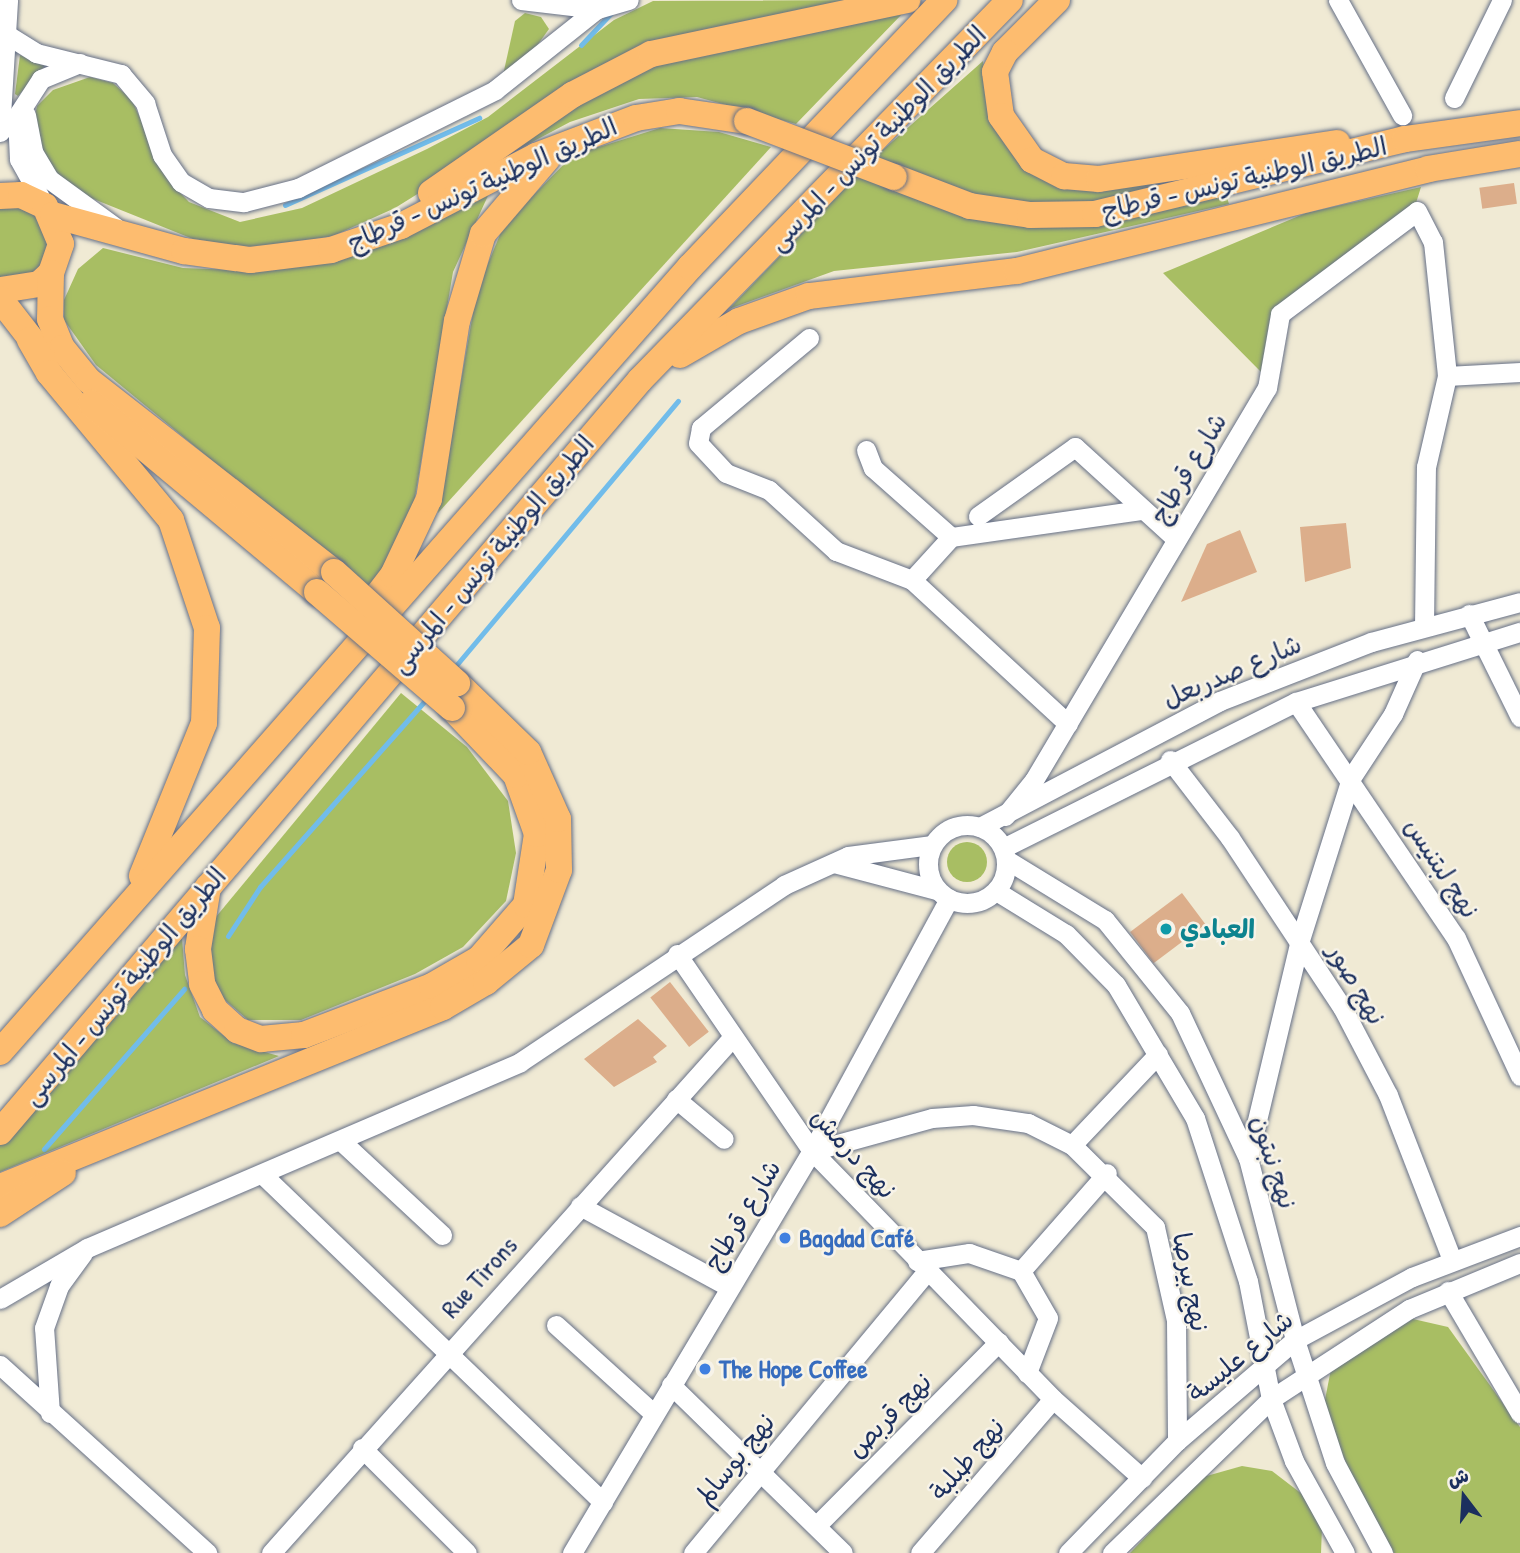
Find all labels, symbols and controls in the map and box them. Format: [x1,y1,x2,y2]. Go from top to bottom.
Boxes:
street label: الطريق الوطنية تونس - المرسى [761,19,993,257]
street label: الطريق الوطنية تونس - قرطاج [342,110,622,258]
street label: الطريق الوطنية تونس - قرطاج [1098,130,1390,226]
street label: شارع قرطاج [1143,407,1233,529]
street label: الطريق الوطنية تونس - المرسى [383,429,601,679]
street label: شارع صدربعل [1158,628,1306,714]
street label: نهج لبتنيس [1398,812,1486,924]
street label: الطريق الوطنية تونس - المرسى [15,861,233,1111]
place label: العبادي [1180,913,1255,945]
marker: العبادي [1158,921,1174,937]
street label: نهج صور [1321,938,1393,1030]
street label: نهج درمش [805,1101,903,1205]
street label: نهج نبتون [1244,1111,1304,1213]
street label: شارع قرطاج [697,1154,787,1276]
place label: Bagdad Café [799,1222,915,1254]
street label: Rue Tirons [434,1230,524,1324]
marker: Bagdad Café [777,1230,793,1246]
street label: نهج بيرصا [1166,1230,1216,1334]
street label: شارع عليسة [1181,1304,1299,1408]
place label: The Hope Coffee [719,1353,868,1385]
marker: The Hope Coffee [697,1361,713,1377]
street label: نهج قربص [840,1366,938,1464]
street label: نهج بوسالم [689,1407,781,1511]
street label: نهج طبلبة [923,1411,1011,1507]
text: ش [1444,1461,1472,1492]
north arrow [1429,1462,1499,1532]

